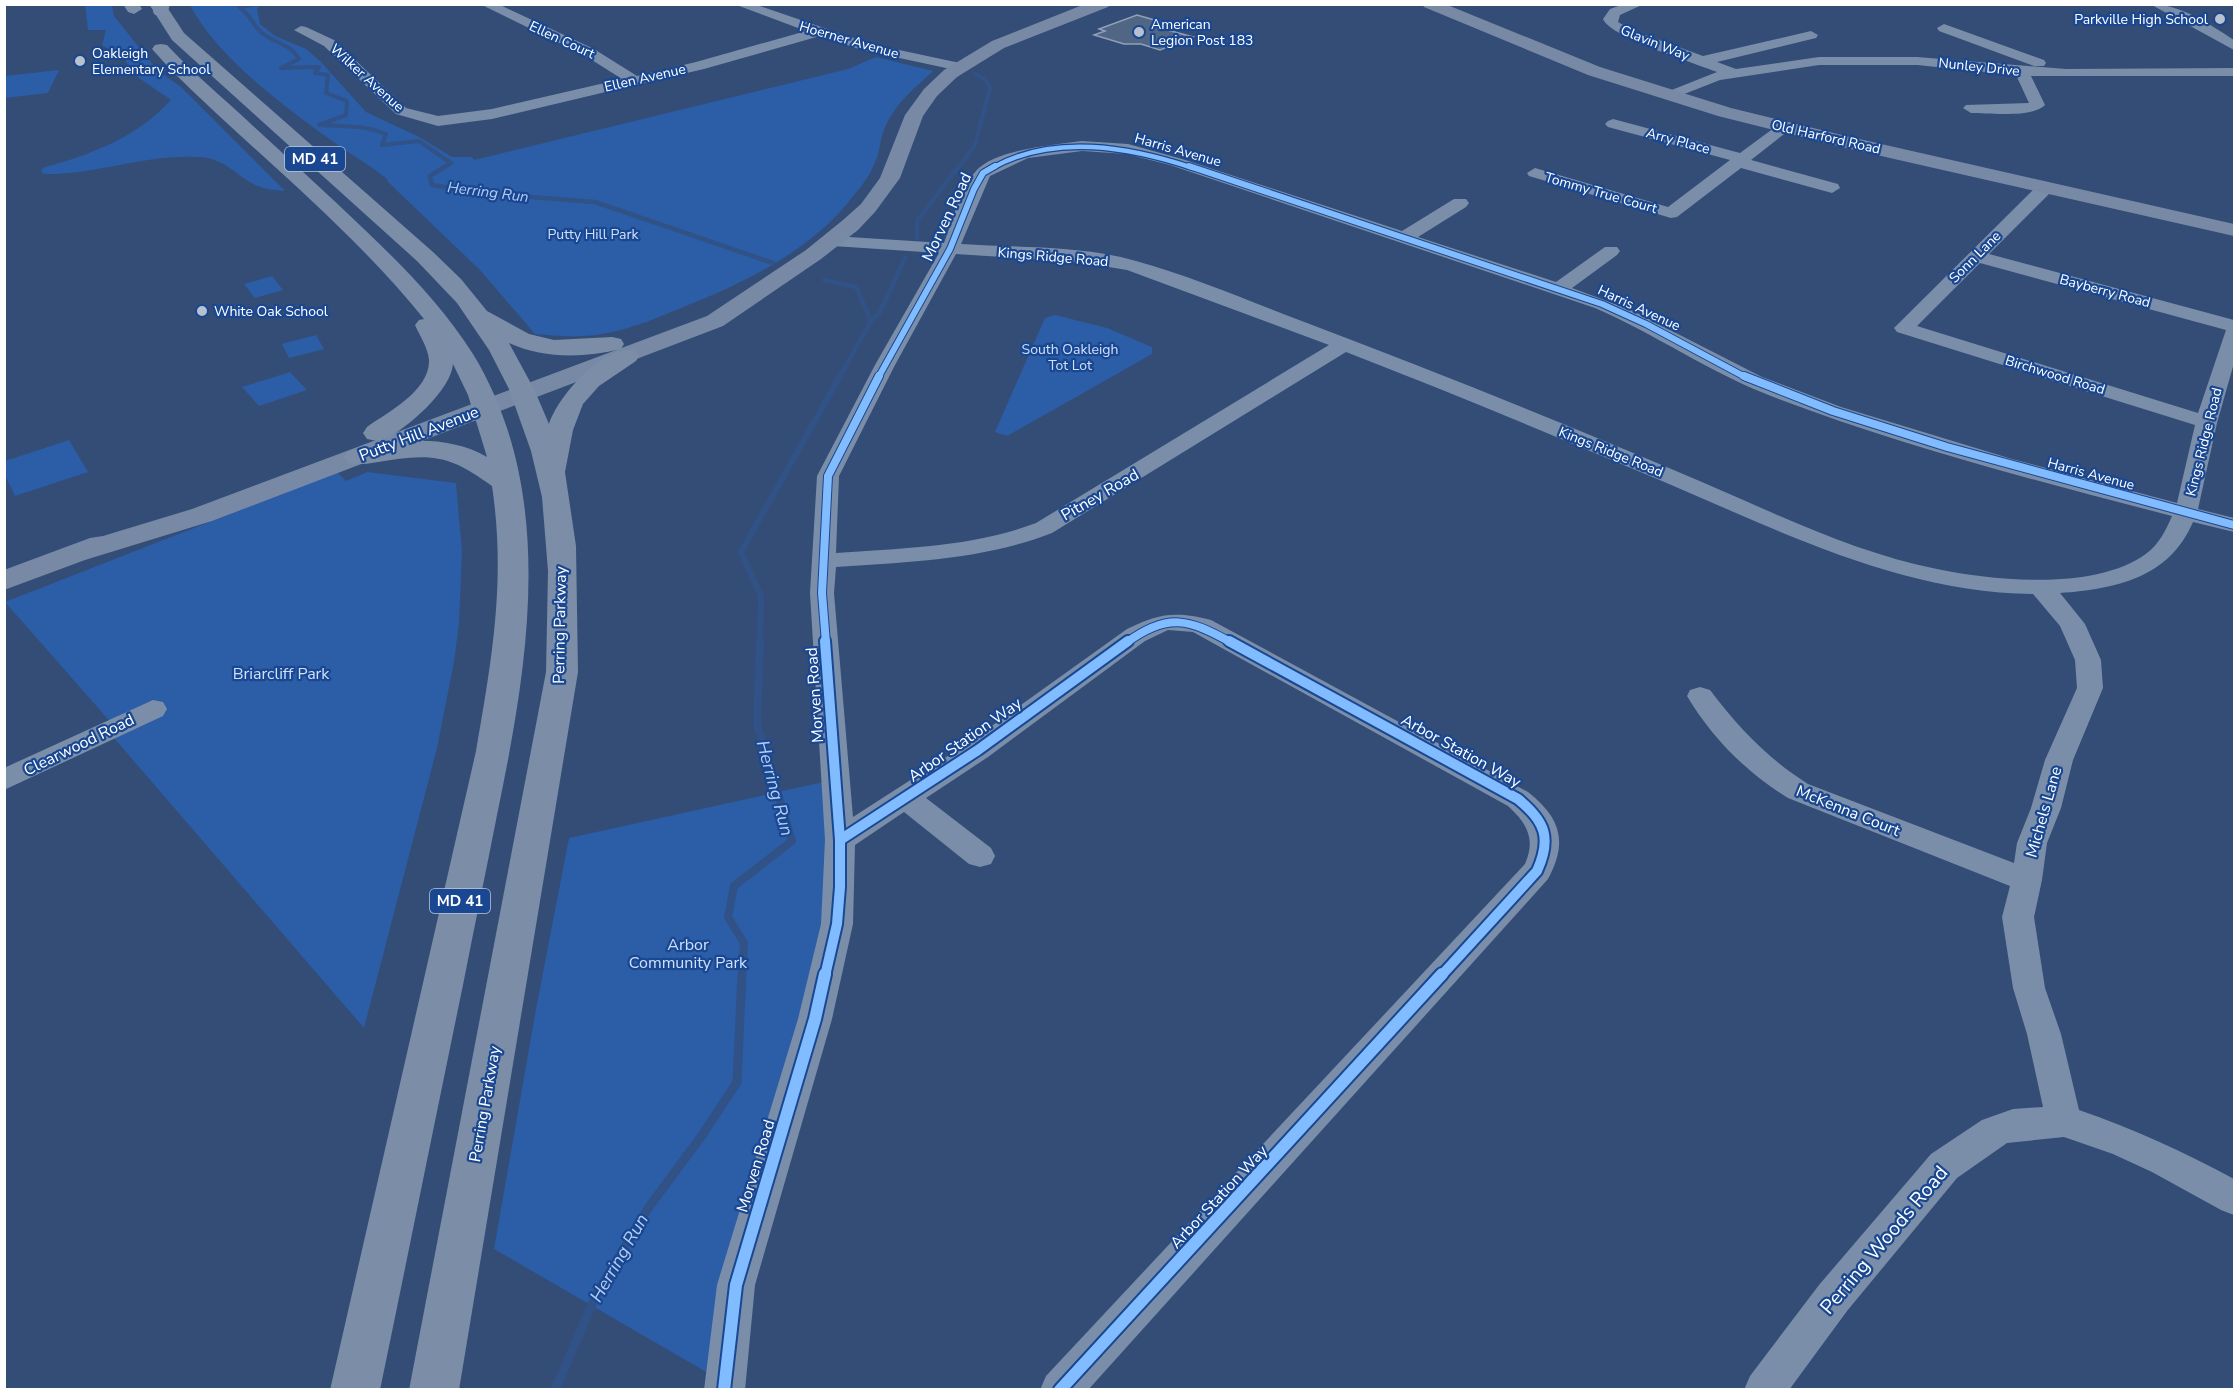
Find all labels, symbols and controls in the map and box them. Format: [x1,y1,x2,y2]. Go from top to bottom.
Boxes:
place label: Parkville High School [2074,10,2209,29]
marker: Parkville High School [2213,12,2227,26]
place label: American Legion Post 183 [1151,15,1253,50]
street label: Ellen Court [526,17,598,63]
street label: Hoerner Avenue [797,17,901,63]
street label: Glavin Way [1618,21,1693,66]
marker: American Legion Post 183 [1132,25,1146,39]
street label: Wilker Avenue [326,40,408,116]
place label: Oakleigh Elementary School [92,44,211,79]
street label: Nunley Drive [1937,53,2021,81]
marker: Oakleigh Elementary School [73,54,87,68]
street label: Ellen Avenue [602,59,688,97]
street label: Old Harford Road [1770,115,1882,159]
street label: Arry Place [1644,123,1712,159]
street label: Harris Avenue [1132,129,1224,171]
road number: MD 41 [285,147,345,171]
street label: Tommy True Court [1543,168,1659,218]
street label: Morven Road [917,169,977,265]
water label: Herring Run [446,177,530,207]
park label: Putty Hill Park [548,225,639,244]
street label: Sonn Lane [1945,227,2005,287]
street label: Kings Ridge Road [997,243,1109,271]
street label: Bayberry Road [2057,270,2153,312]
street label: Harris Avenue [1595,281,1683,335]
place label: White Oak School [214,302,329,321]
marker: White Oak School [195,304,209,318]
park label: South Oakleigh Tot Lot [1022,340,1118,375]
street label: Birchwood Road [2003,351,2107,399]
street label: Kings Ridge Road [2181,386,2227,498]
street label: Putty Hill Avenue [356,401,482,467]
street label: Kings Ridge Road [1556,422,1666,482]
street label: Harris Avenue [2045,453,2137,495]
street label: Pitney Road [1057,464,1143,526]
street label: Perring Parkway [548,565,572,684]
street label: Morven Road [801,646,829,744]
park label: Briarcliff Park [233,663,330,685]
street label: Arbor Station Way [904,692,1027,787]
street label: Clearwood Road [20,709,138,781]
street label: Arbor Station Way [1397,709,1526,793]
water label: Herring Run [751,738,799,838]
street label: Michels Lane [2021,764,2067,860]
street label: McKenna Court [1793,780,1903,842]
road number: MD 41 [430,889,490,913]
park label: Arbor Community Park [629,934,748,974]
street label: Perring Parkway [464,1043,506,1164]
street label: Morven Road [731,1117,781,1215]
street label: Arbor Station Way [1165,1140,1273,1254]
street label: Perring Woods Road [1814,1160,1954,1320]
water label: Herring Run [584,1210,654,1306]

